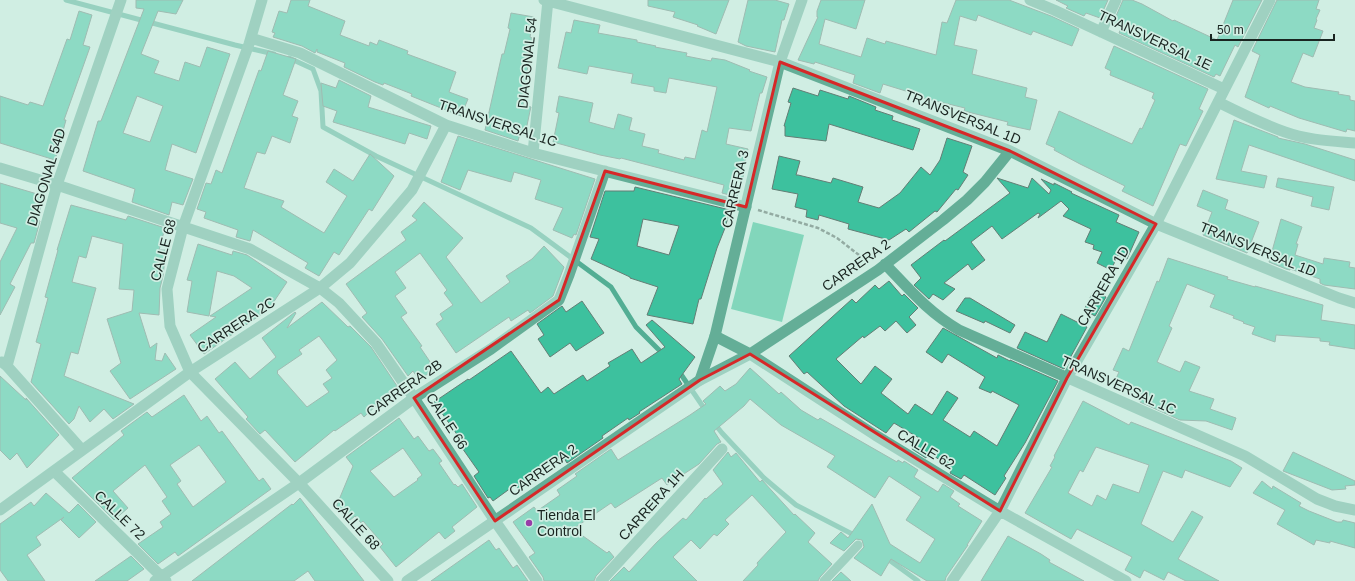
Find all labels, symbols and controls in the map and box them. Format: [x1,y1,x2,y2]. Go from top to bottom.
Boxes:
street label: TRANSVERSAL 1E [1096,7,1214,73]
scale bar [1211,16,1334,42]
street label: DIAGONAL 54 [514,17,540,109]
text: 50 m [1217,23,1244,37]
street label: TRANSVERSAL 1D [903,86,1023,148]
street label: TRANSVERSAL 1C [437,96,559,150]
street label: DIAGONAL 54D [24,126,68,228]
street label: CARRERA 3 [718,148,752,229]
street label: CALLE 68 [147,217,179,283]
street label: TRANSVERSAL 1D [1198,218,1318,280]
street label: CARRERA 2 [819,236,893,294]
street label: CARRERA 1D [1074,243,1132,329]
street label: CARRERA 2C [194,294,278,356]
street label: TRANSVERSAL 1C [1059,352,1179,418]
street label: CARRERA 2B [363,356,445,420]
street label: CALLE 66 [423,390,471,452]
street label: CALLE 62 [895,426,958,472]
street label: CARRERA 2 [506,441,580,499]
street label: CARRERA 1H [615,466,687,544]
street label: CALLE 72 [91,487,149,543]
street label: CALLE 68 [329,495,383,553]
place label: Tienda El Control [537,507,596,539]
marker: Tienda El Control [524,518,534,528]

